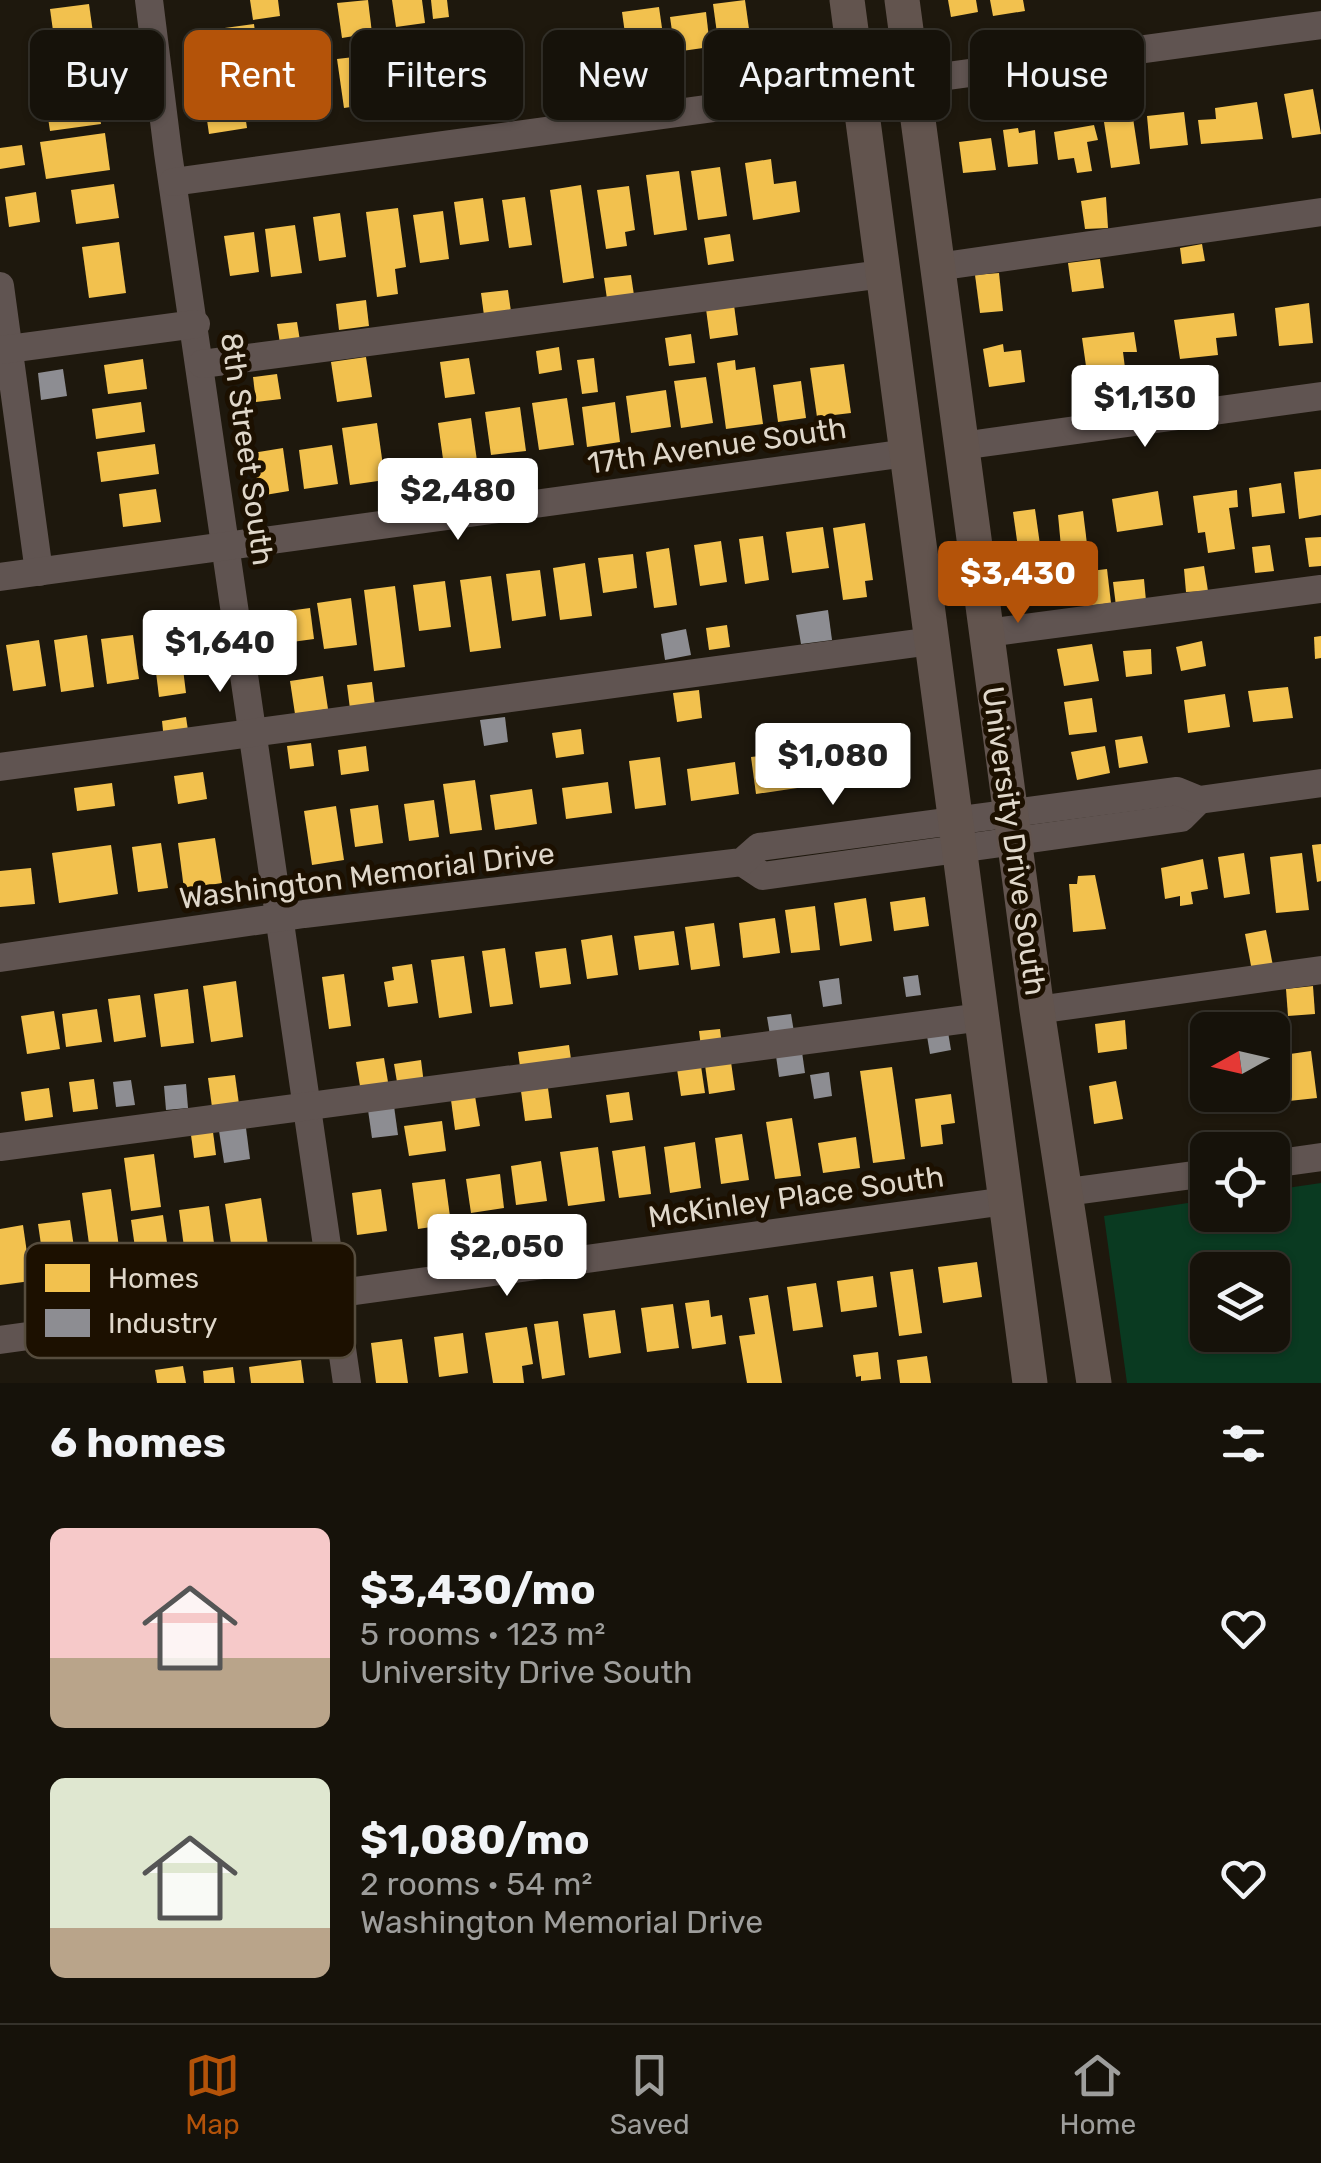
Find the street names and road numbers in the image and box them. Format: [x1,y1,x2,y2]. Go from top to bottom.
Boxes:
street label: 8th Street South [213,330,281,568]
street label: 17th Avenue South [585,410,849,482]
street label: University Drive South [974,684,1054,998]
street label: Washington Memorial Drive [177,835,557,917]
street label: McKinley Place South [646,1158,946,1236]

